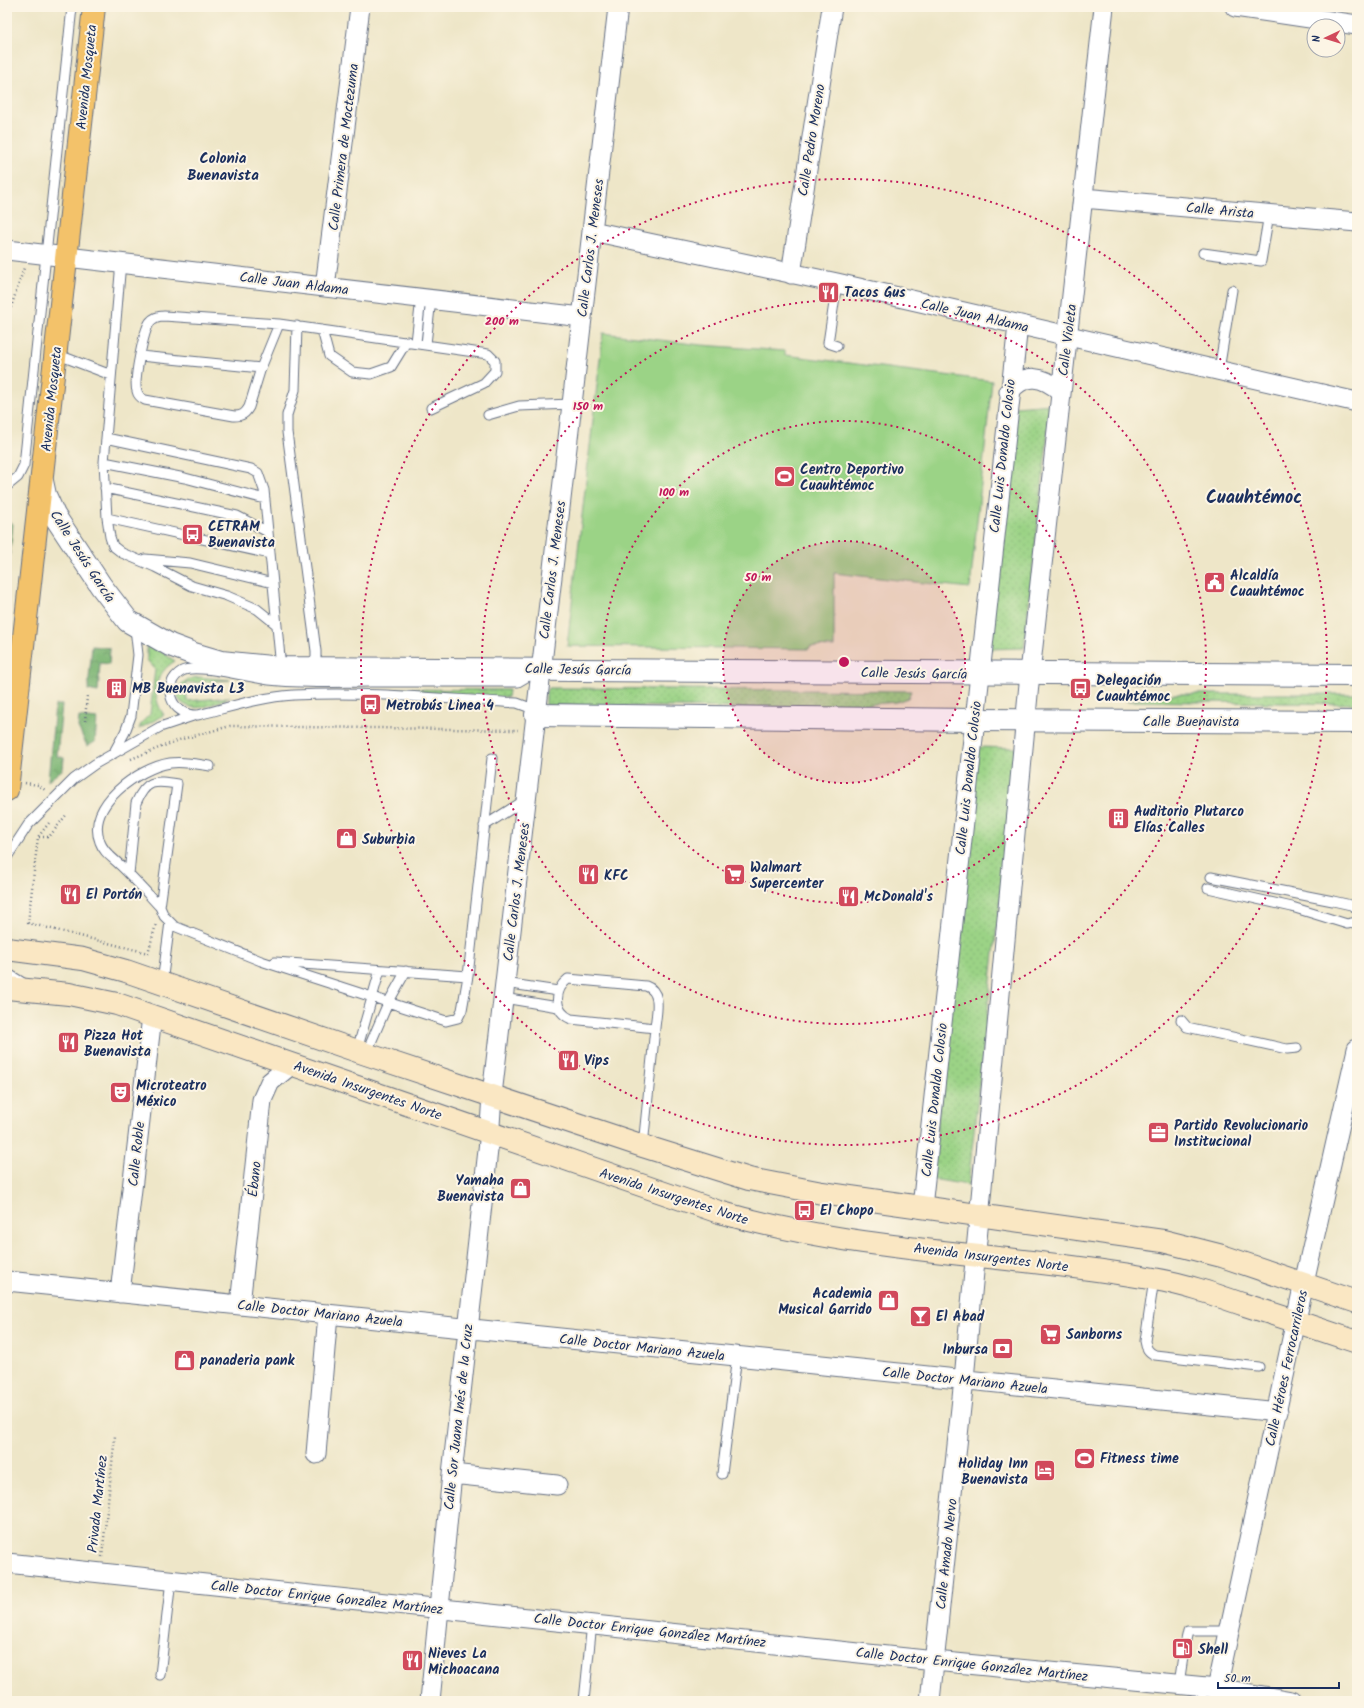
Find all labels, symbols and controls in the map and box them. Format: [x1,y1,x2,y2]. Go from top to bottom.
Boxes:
north arrow [1306,18,1346,58]
street label: Avenida Mosqueta [71,23,103,131]
text: N [1308,34,1326,43]
street label: Calle Primera de Moctezuma [323,62,365,232]
street label: Calle Pedro Moreno [792,82,832,198]
district label: Colonia Buenavista [187,147,259,188]
street label: Calle Carlos J. Meneses [572,178,610,319]
street label: Calle Arista [1185,197,1255,225]
street label: Calle Juan Aldama [238,266,350,302]
restaurant icon: Tacos Gus [816,279,842,305]
place label: Tacos Gus [844,282,906,304]
street label: Calle Juan Aldama [919,293,1031,339]
street label: Calle Violeta [1053,303,1083,377]
text: 200 m [485,312,519,331]
street label: Avenida Mosqueta [36,345,68,453]
street label: Calle Luis Donaldo Colosio [984,378,1022,534]
text: 150 m [573,397,603,416]
place label: Centro Deportivo Cuauhtémoc [800,459,904,497]
sports icon: Centro Deportivo Cuauhtémoc [771,464,797,490]
text: 100 m [659,483,689,502]
district label: Cuauhtémoc [1206,484,1302,513]
street label: Calle Carlos J. Meneses [534,500,572,641]
street label: Calle Jesús García [44,506,120,607]
place label: CETRAM Buenavista [208,516,275,554]
bus stop icon: CETRAM Buenavista [179,521,205,547]
place label: Alcaldía Cuauhtémoc [1230,565,1305,603]
text: 50 m [744,568,772,587]
public building icon: Alcaldía Cuauhtémoc [1202,570,1228,596]
centre of rings [837,655,851,669]
street label: Calle Jesús García [524,658,632,682]
street label: Calle Jesús García [860,662,968,686]
place label: Delegación Cuauhtémoc [1096,670,1171,708]
building icon: MB Buenavista L3 [104,675,130,701]
bus stop icon: Delegación Cuauhtémoc [1067,675,1093,701]
place label: MB Buenavista L3 [132,678,245,700]
bus stop icon: Metrobús Linea 4 [357,692,383,718]
place label: Metrobús Linea 4 [386,695,494,717]
street label: Calle Luis Donaldo Colosio [950,700,988,856]
street label: Calle Buenavista [1143,711,1239,733]
place label: Auditorio Plutarco Elías Calles [1134,801,1245,839]
building icon: Auditorio Plutarco Elías Calles [1105,806,1131,832]
street label: Calle Carlos J. Meneses [498,822,536,963]
shop icon: Suburbia [334,826,360,852]
place label: Suburbia [362,829,415,851]
place label: Walmart Supercenter [750,857,825,895]
restaurant icon: KFC [575,862,601,888]
supermarket icon: Walmart Supercenter [722,862,748,888]
place label: KFC [604,865,629,887]
restaurant icon: El Portón [58,881,84,907]
restaurant icon: McDonald's [835,883,861,909]
place label: El Portón [86,884,143,906]
place label: McDonald's [864,886,933,908]
street label: Calle Luis Donaldo Colosio [916,1022,954,1178]
place label: Pizza Hot Buenavista [84,1025,151,1063]
restaurant icon: Pizza Hot Buenavista [56,1030,82,1056]
restaurant icon: Vips [556,1047,582,1073]
place label: Vips [584,1050,610,1072]
street label: Avenida Insurgentes Norte [290,1055,446,1127]
place label: Microteatro México [136,1075,207,1113]
theatre icon: Microteatro México [107,1080,133,1106]
place label: Partido Revolucionario Institucional [1174,1115,1309,1153]
street label: Calle Roble [123,1120,151,1188]
office icon: Partido Revolucionario Institucional [1146,1120,1172,1146]
street label: Ébano [242,1160,268,1198]
street label: Avenida Insurgentes Norte [596,1162,752,1232]
place label: Yamaha Buenavista [437,1170,504,1208]
shop icon: Yamaha Buenavista [507,1175,533,1201]
bus stop icon: El Chopo [791,1197,817,1223]
place label: El Chopo [820,1200,874,1222]
street label: Avenida Insurgentes Norte [912,1238,1070,1278]
place label: Academia Musical Garrido [778,1283,873,1321]
shop icon: Academia Musical Garrido [875,1288,901,1314]
street label: Calle Héroes Ferrocarrileros [1260,1288,1314,1448]
street label: Calle Doctor Mariano Azuela [236,1294,404,1334]
bar icon: El Abad [908,1303,934,1329]
place label: El Abad [936,1306,985,1328]
supermarket icon: Sanborns [1037,1321,1063,1347]
street label: Calle Sor Juana Inés de la Cruz [438,1323,480,1511]
place label: Sanborns [1066,1324,1123,1346]
street label: Calle Doctor Mariano Azuela [558,1328,726,1368]
bank icon: Inbursa [990,1336,1016,1362]
place label: Inbursa [942,1339,988,1361]
shop icon: panaderia pank [171,1347,197,1373]
place label: panaderia pank [199,1350,296,1372]
street label: Calle Doctor Mariano Azuela [881,1361,1049,1401]
sports icon: Fitness time [1071,1445,1097,1471]
place label: Fitness time [1100,1448,1179,1470]
place label: Holiday Inn Buenavista [958,1453,1028,1491]
street label: Privada Martínez [82,1454,114,1554]
hotel icon: Holiday Inn Buenavista [1031,1458,1057,1484]
street label: Calle Amado Nervo [930,1497,964,1611]
street label: Calle Doctor Enrique González Martínez [209,1575,444,1621]
street label: Calle Doctor Enrique González Martínez [532,1608,767,1654]
fuel station icon: Shell [1170,1636,1196,1662]
place label: Shell [1198,1639,1228,1661]
street label: Calle Doctor Enrique González Martínez [854,1642,1089,1688]
place label: Nieves La Michoacana [428,1643,499,1681]
restaurant icon: Nieves La Michoacana [400,1648,426,1674]
scale bar [1218,1664,1339,1690]
text: 50 m [1224,1669,1251,1688]

